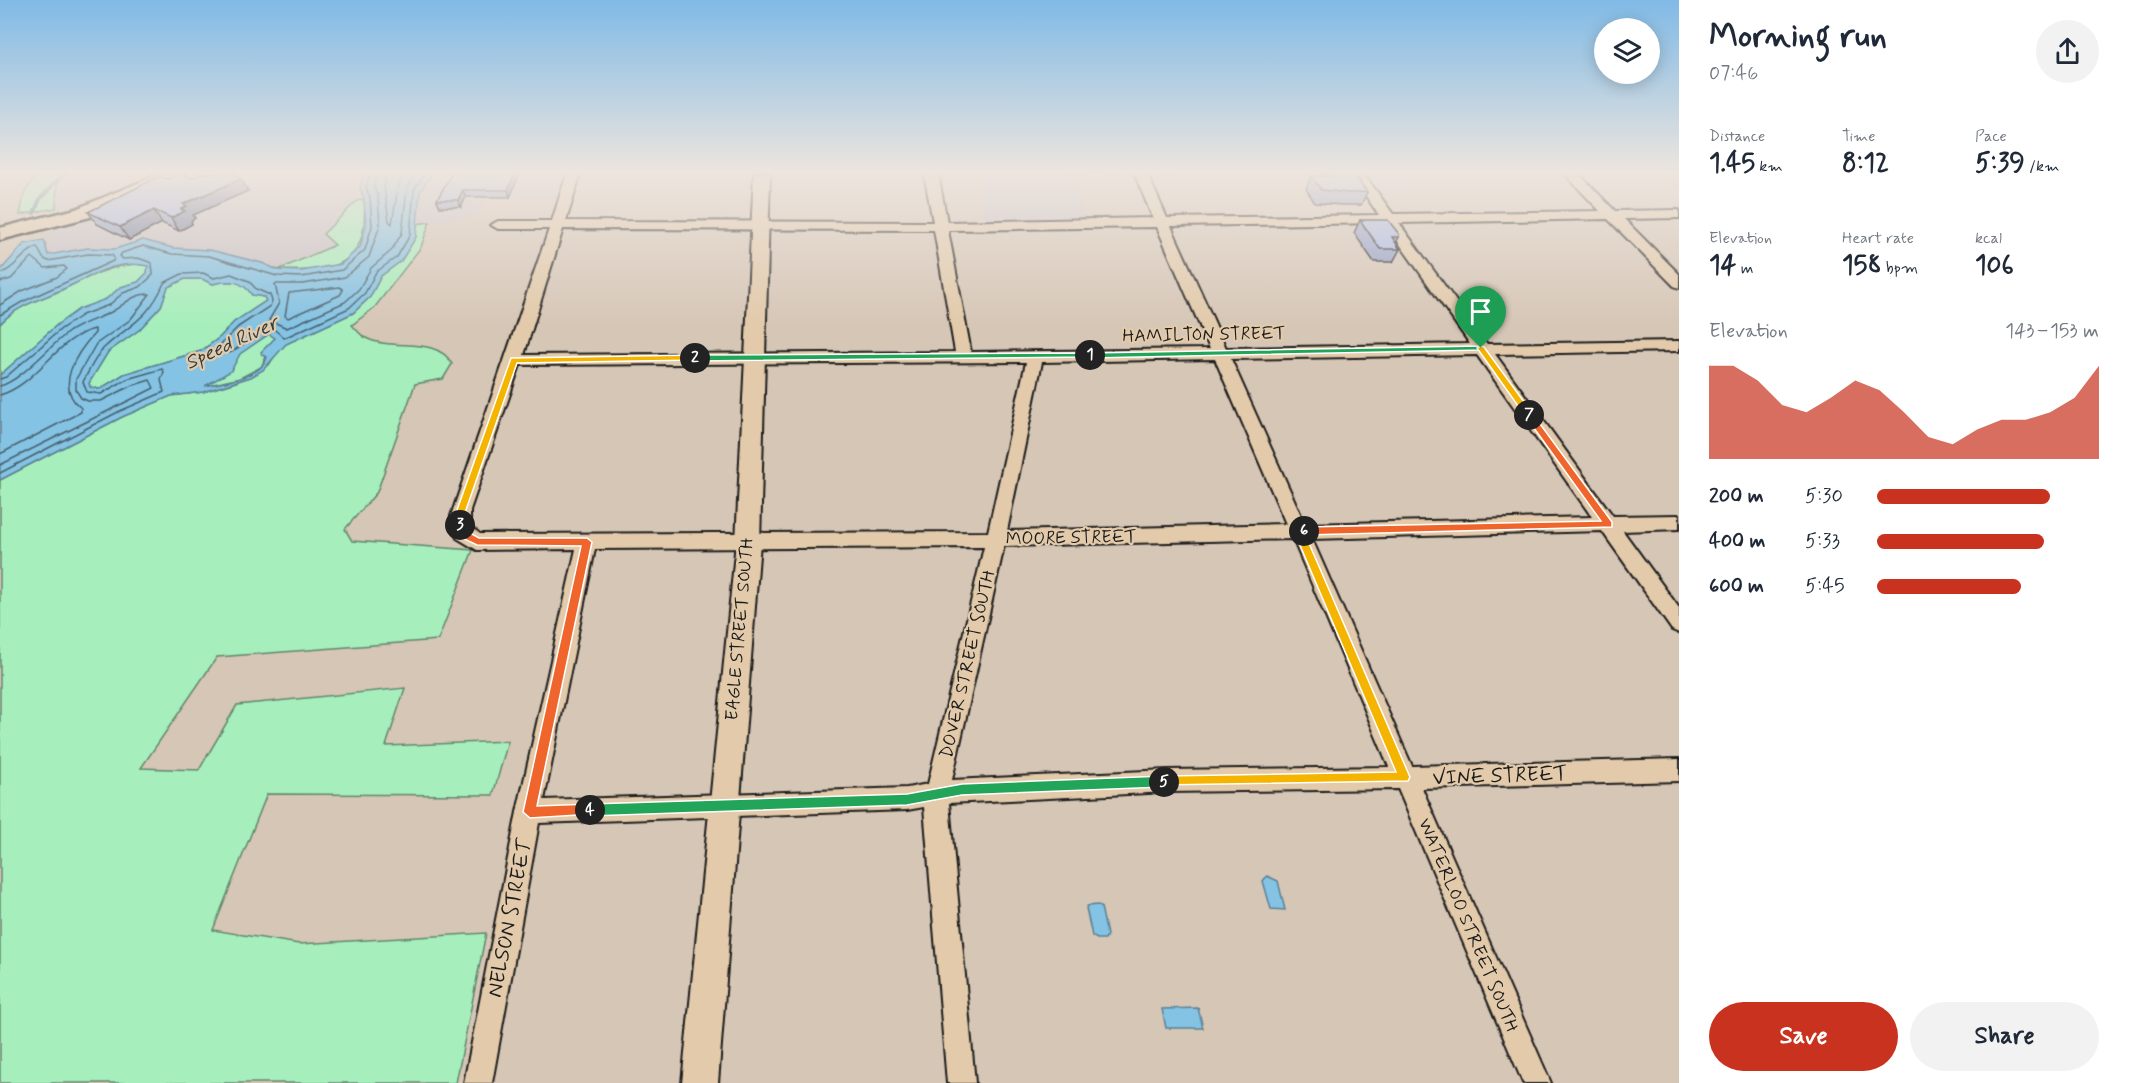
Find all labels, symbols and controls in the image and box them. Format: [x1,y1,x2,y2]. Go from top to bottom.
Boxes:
text: Morning run [1709,15,1887,59]
map controls [1594,18,1660,84]
button: layers [1594,18,1660,84]
button: share [2036,20,2099,83]
text: 07:46 [1709,60,1758,87]
text: Distance [1709,126,1765,147]
text: Time [1842,126,1876,147]
text: Pace [1975,126,2007,147]
text: 1.45 [1709,147,1755,181]
text: 8:12 [1842,147,1889,181]
text: 5:39 [1975,147,2025,181]
text: km [1755,156,1783,177]
text: /km [2025,156,2059,177]
text: Elevation [1709,228,1772,249]
text: Heart rate [1842,228,1914,249]
text: kcal [1975,228,2002,249]
text: 14 [1709,249,1736,283]
text: 158 [1842,249,1882,283]
text: 106 [1975,249,2014,283]
text: m [1736,258,1753,279]
text: bpm [1882,258,1918,279]
pin [1455,286,1506,348]
icon: arrive [1464,295,1497,328]
water label: Speed River [181,309,285,377]
text: Elevation [1709,318,1788,345]
text: 143–153 m [2005,318,2099,345]
street label: HAMILTON STREET [1122,322,1286,348]
pin: 1 [1075,340,1105,370]
pin: 2 [680,343,710,373]
text: 1 [1086,344,1094,365]
text: 2 [691,347,699,368]
pin: 7 [1514,400,1544,430]
text: 7 [1524,404,1534,425]
text: 200 m [1709,483,1764,510]
text: 5:30 [1805,483,1843,510]
pin: 3 [445,510,475,540]
text: 3 [456,514,464,535]
pin: 6 [1289,516,1319,546]
text: 6 [1300,520,1308,541]
street label: MOORE STREET [1005,525,1137,551]
text: 400 m [1709,528,1765,555]
text: 5:33 [1805,528,1840,555]
street label: EAGLE STREET SOUTH [720,536,760,722]
street label: DOVER STREET SOUTH [935,568,1001,761]
text: 600 m [1709,573,1764,600]
text: 5:45 [1805,573,1845,600]
street label: VINE STREET [1432,760,1568,792]
pin: 5 [1149,767,1179,797]
text: 5 [1159,771,1169,792]
pin: 4 [575,795,605,825]
text: 4 [585,799,595,820]
street label: WATERLOO STREET SOUTH [1412,815,1524,1036]
street label: NELSON STREET [481,836,539,1000]
button: Save [1709,1002,1898,1071]
button: Share [1910,1002,2099,1071]

